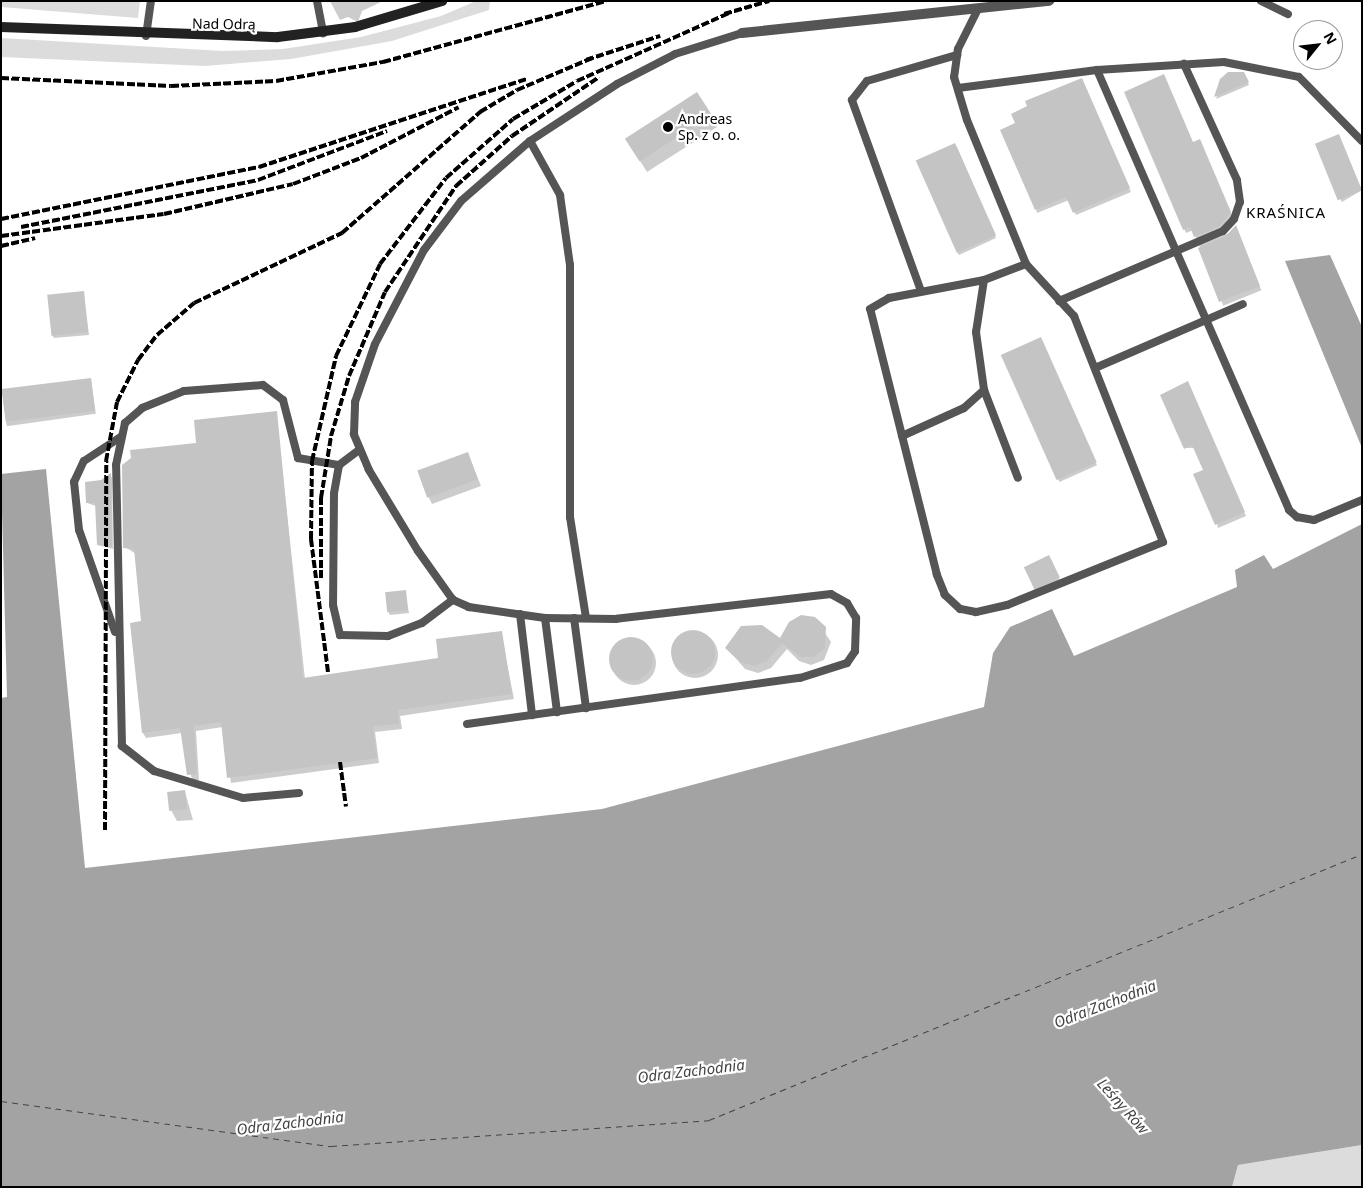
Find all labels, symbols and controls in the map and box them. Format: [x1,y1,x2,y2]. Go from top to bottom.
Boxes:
street label: Nad Odrą [192,15,256,33]
north arrow [1293,20,1343,70]
text: N [1320,28,1342,48]
place label: Andreas Sp. z o. o. [678,111,740,144]
marker: Andreas Sp. z o. o. [662,121,674,133]
district label: KRAŚNICA [1245,204,1327,222]
water label: Odra Zachodnia [1051,976,1159,1032]
water label: Odra Zachodnia [636,1056,746,1086]
water label: Leśny Rów [1093,1075,1153,1137]
water label: Odra Zachodnia [235,1108,345,1138]

